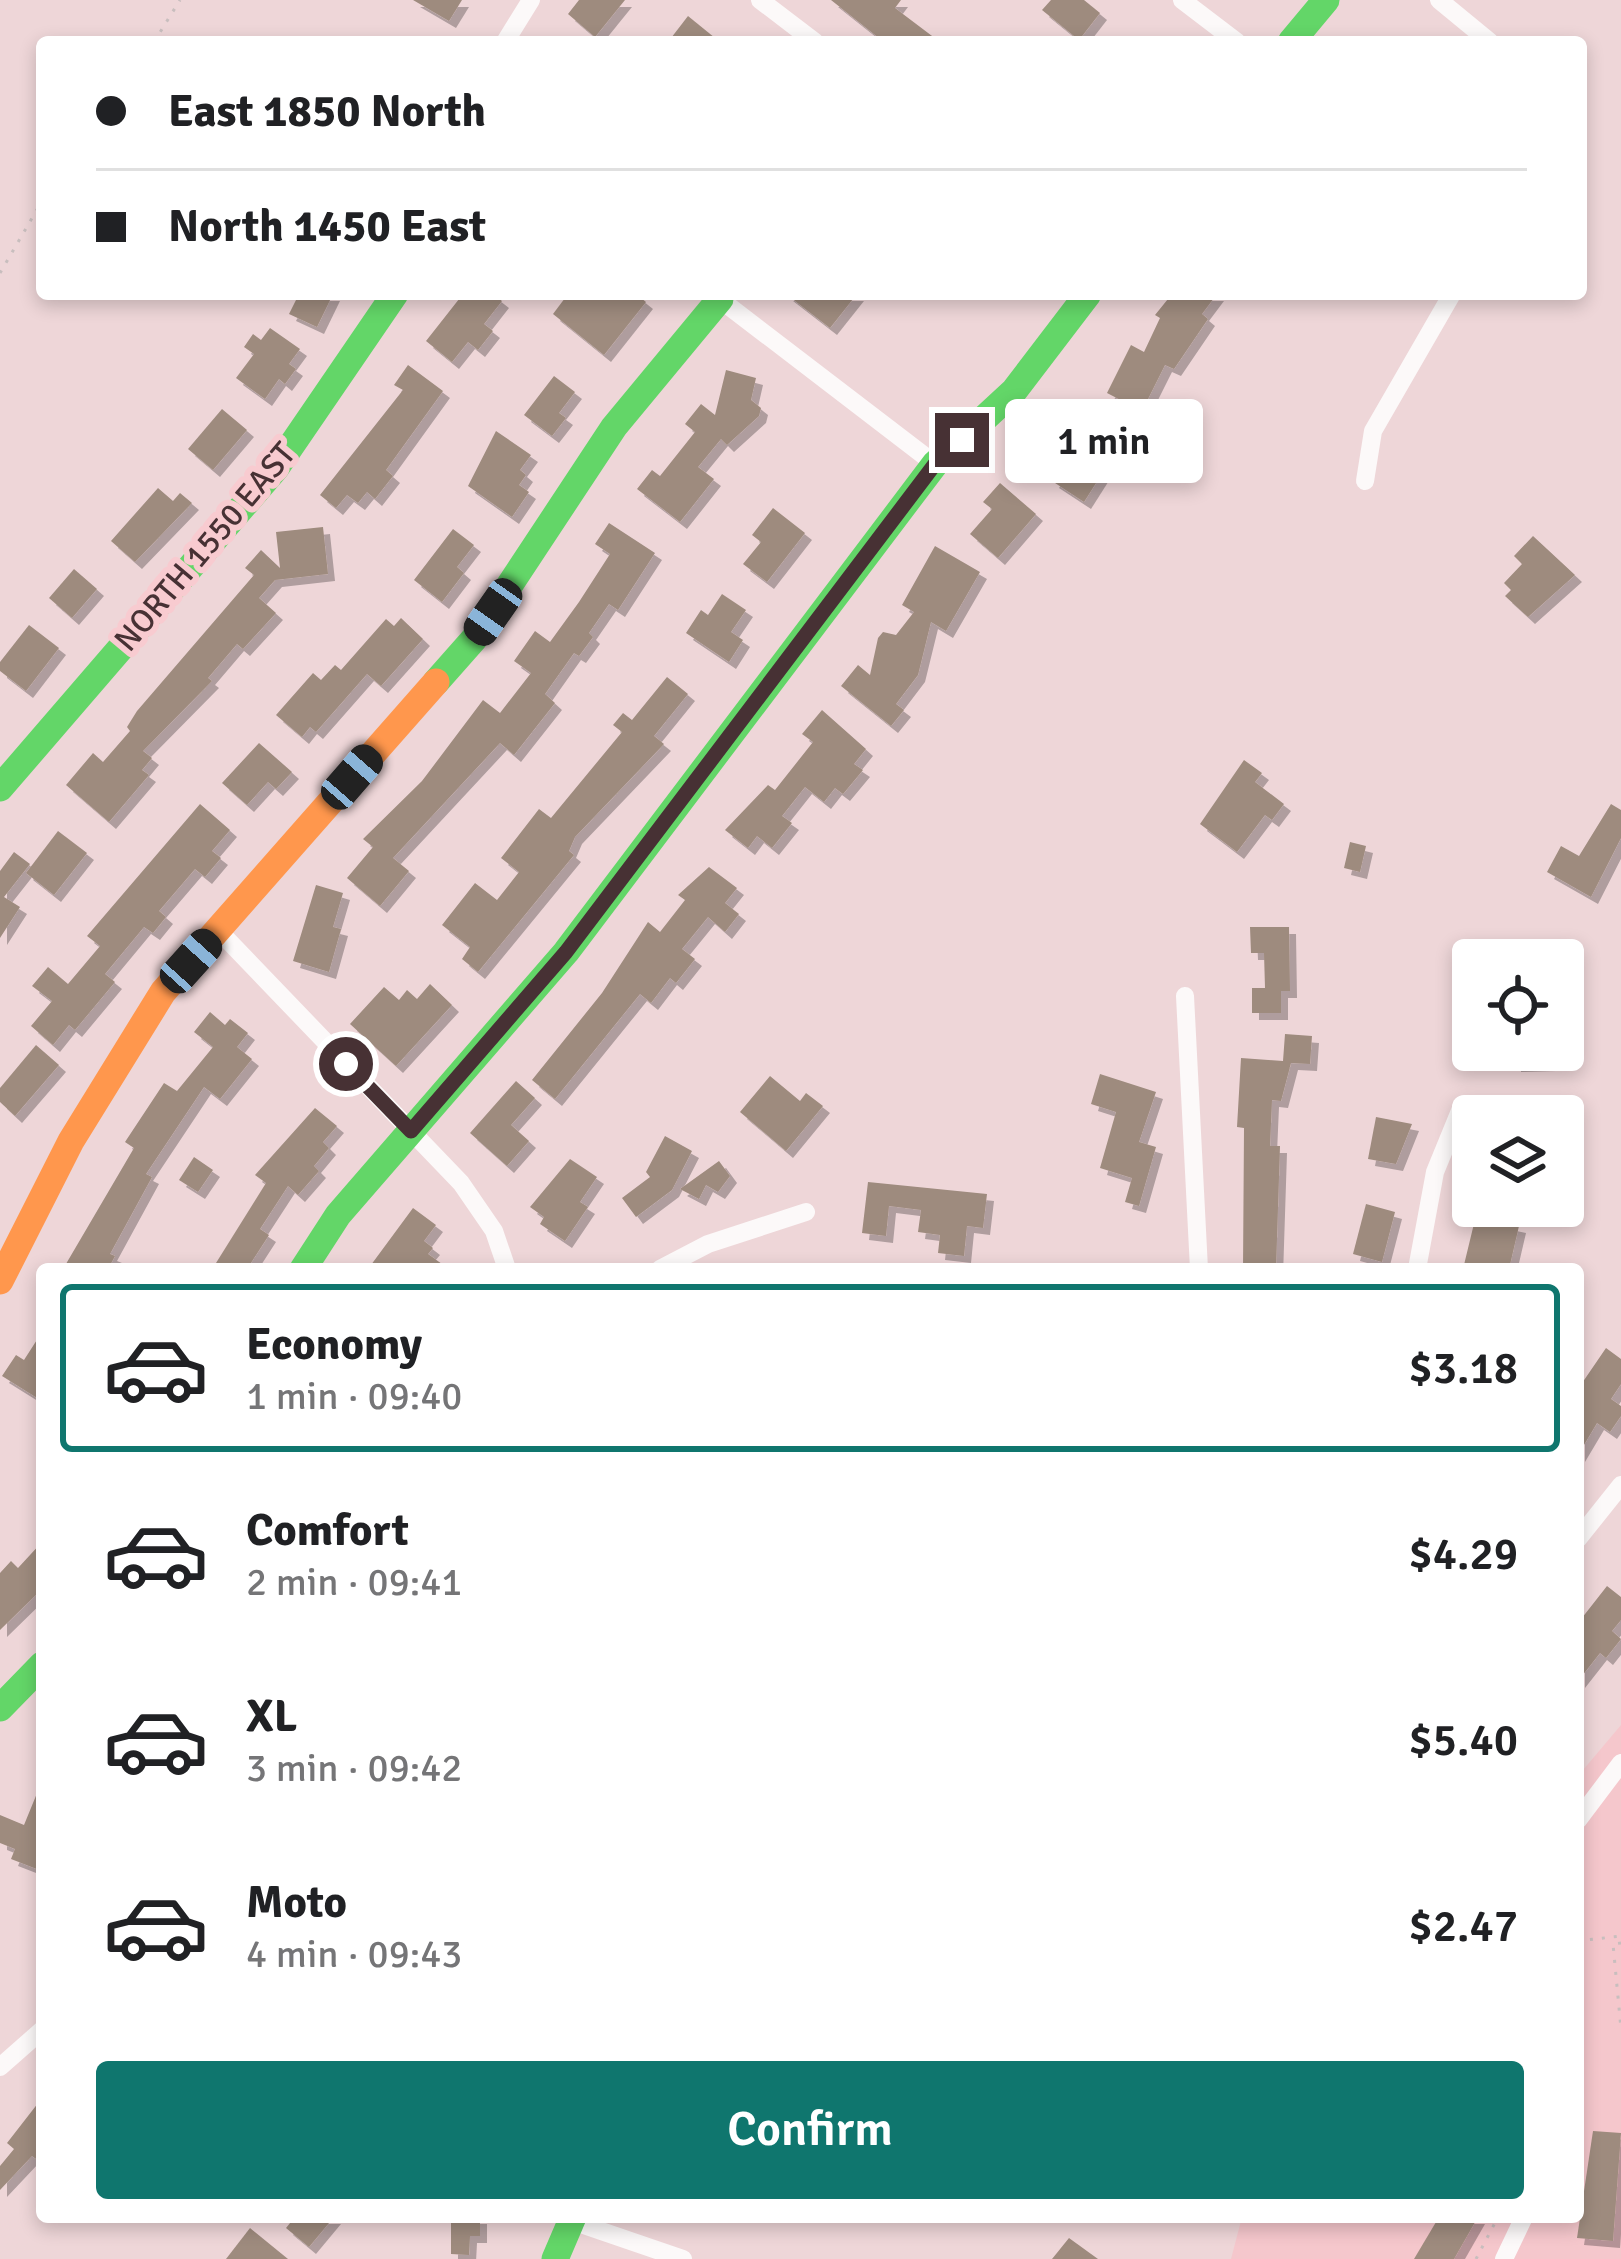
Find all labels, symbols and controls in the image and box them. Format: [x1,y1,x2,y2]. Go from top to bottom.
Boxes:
text: East 1850 North [168,84,486,139]
text: North 1450 East [168,199,486,254]
callout: 1 min [1004,398,1202,482]
route end [935,413,989,467]
text: 1 min [1057,417,1151,465]
street label: NORTH 1550 EAST [106,434,305,660]
car [458,572,528,652]
car [315,738,389,816]
car [154,922,228,1000]
map controls [1452,939,1584,1227]
button: locate [1452,939,1584,1071]
route start [319,1037,373,1091]
button: layers [1452,1095,1584,1227]
icon: car [102,1314,210,1422]
text: Economy [246,1317,422,1372]
text: $3.18 [1408,1341,1518,1396]
text: 1 min · 09:40 [246,1372,462,1420]
icon: car [102,1500,210,1608]
text: Comfort [246,1503,409,1558]
text: $4.29 [1408,1527,1518,1582]
text: 2 min · 09:41 [246,1558,462,1606]
icon: car [102,1686,210,1794]
text: XL [246,1689,297,1744]
text: $5.40 [1408,1713,1518,1768]
text: 3 min · 09:42 [246,1744,462,1792]
icon: car [102,1872,210,1980]
text: Moto [246,1875,347,1930]
text: $2.47 [1408,1899,1518,1954]
text: 4 min · 09:43 [246,1930,462,1978]
button: Confirm [96,2061,1524,2199]

